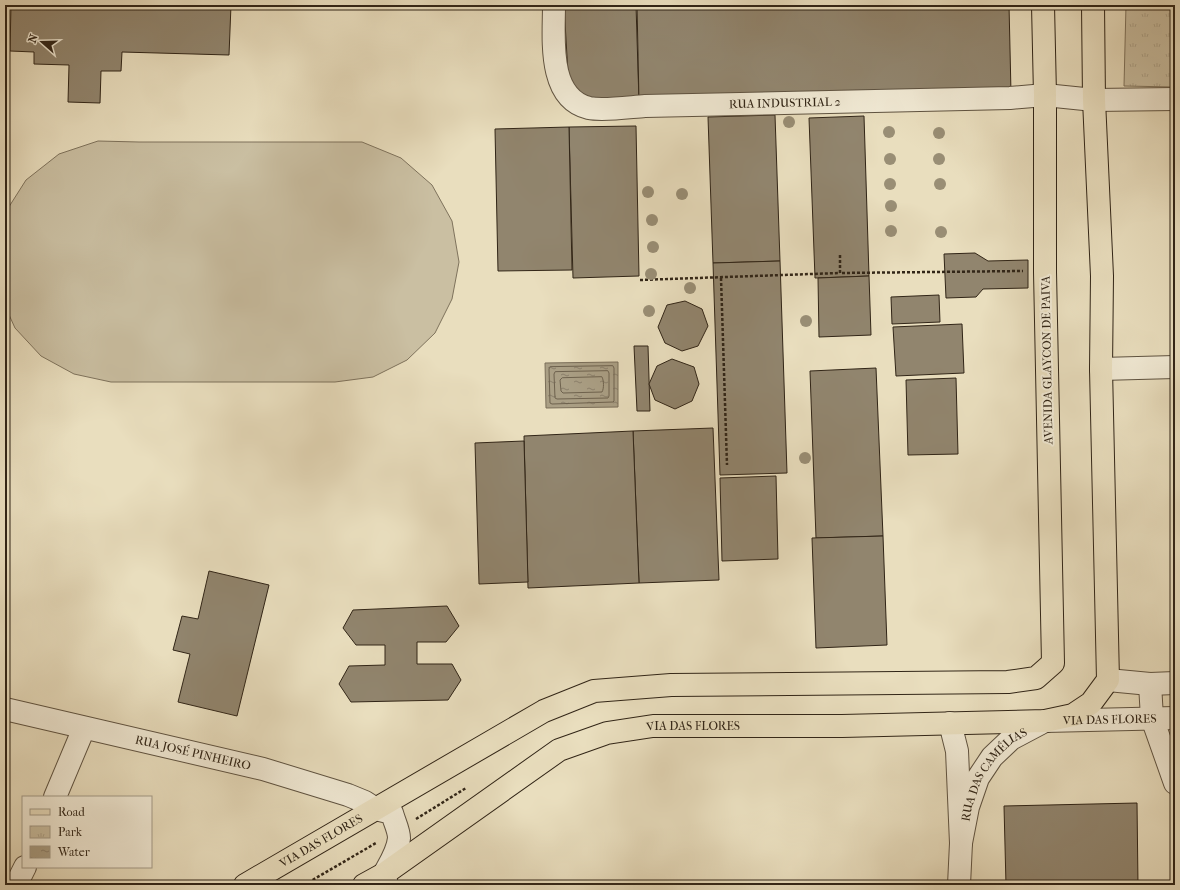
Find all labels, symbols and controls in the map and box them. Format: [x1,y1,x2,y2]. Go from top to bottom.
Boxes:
north arrow [22,22,62,62]
text: N [26,32,41,45]
street label: RUA INDUSTRIAL 2 [729,95,841,111]
street label: AVENIDA GLAYCON DE PAIVA [1039,275,1055,445]
street label: VIA DAS FLORES [1062,711,1157,728]
street label: VIA DAS FLORES [644,719,740,734]
street label: RUA DAS CAMÉLIAS [958,725,1029,822]
street label: RUA JOSÉ PINHEIRO [134,732,252,773]
legend [22,796,152,868]
text: Road [58,805,85,819]
street label: VIA DAS FLORES [276,811,365,871]
text: Park [58,825,83,839]
text: Water [57,845,91,859]

